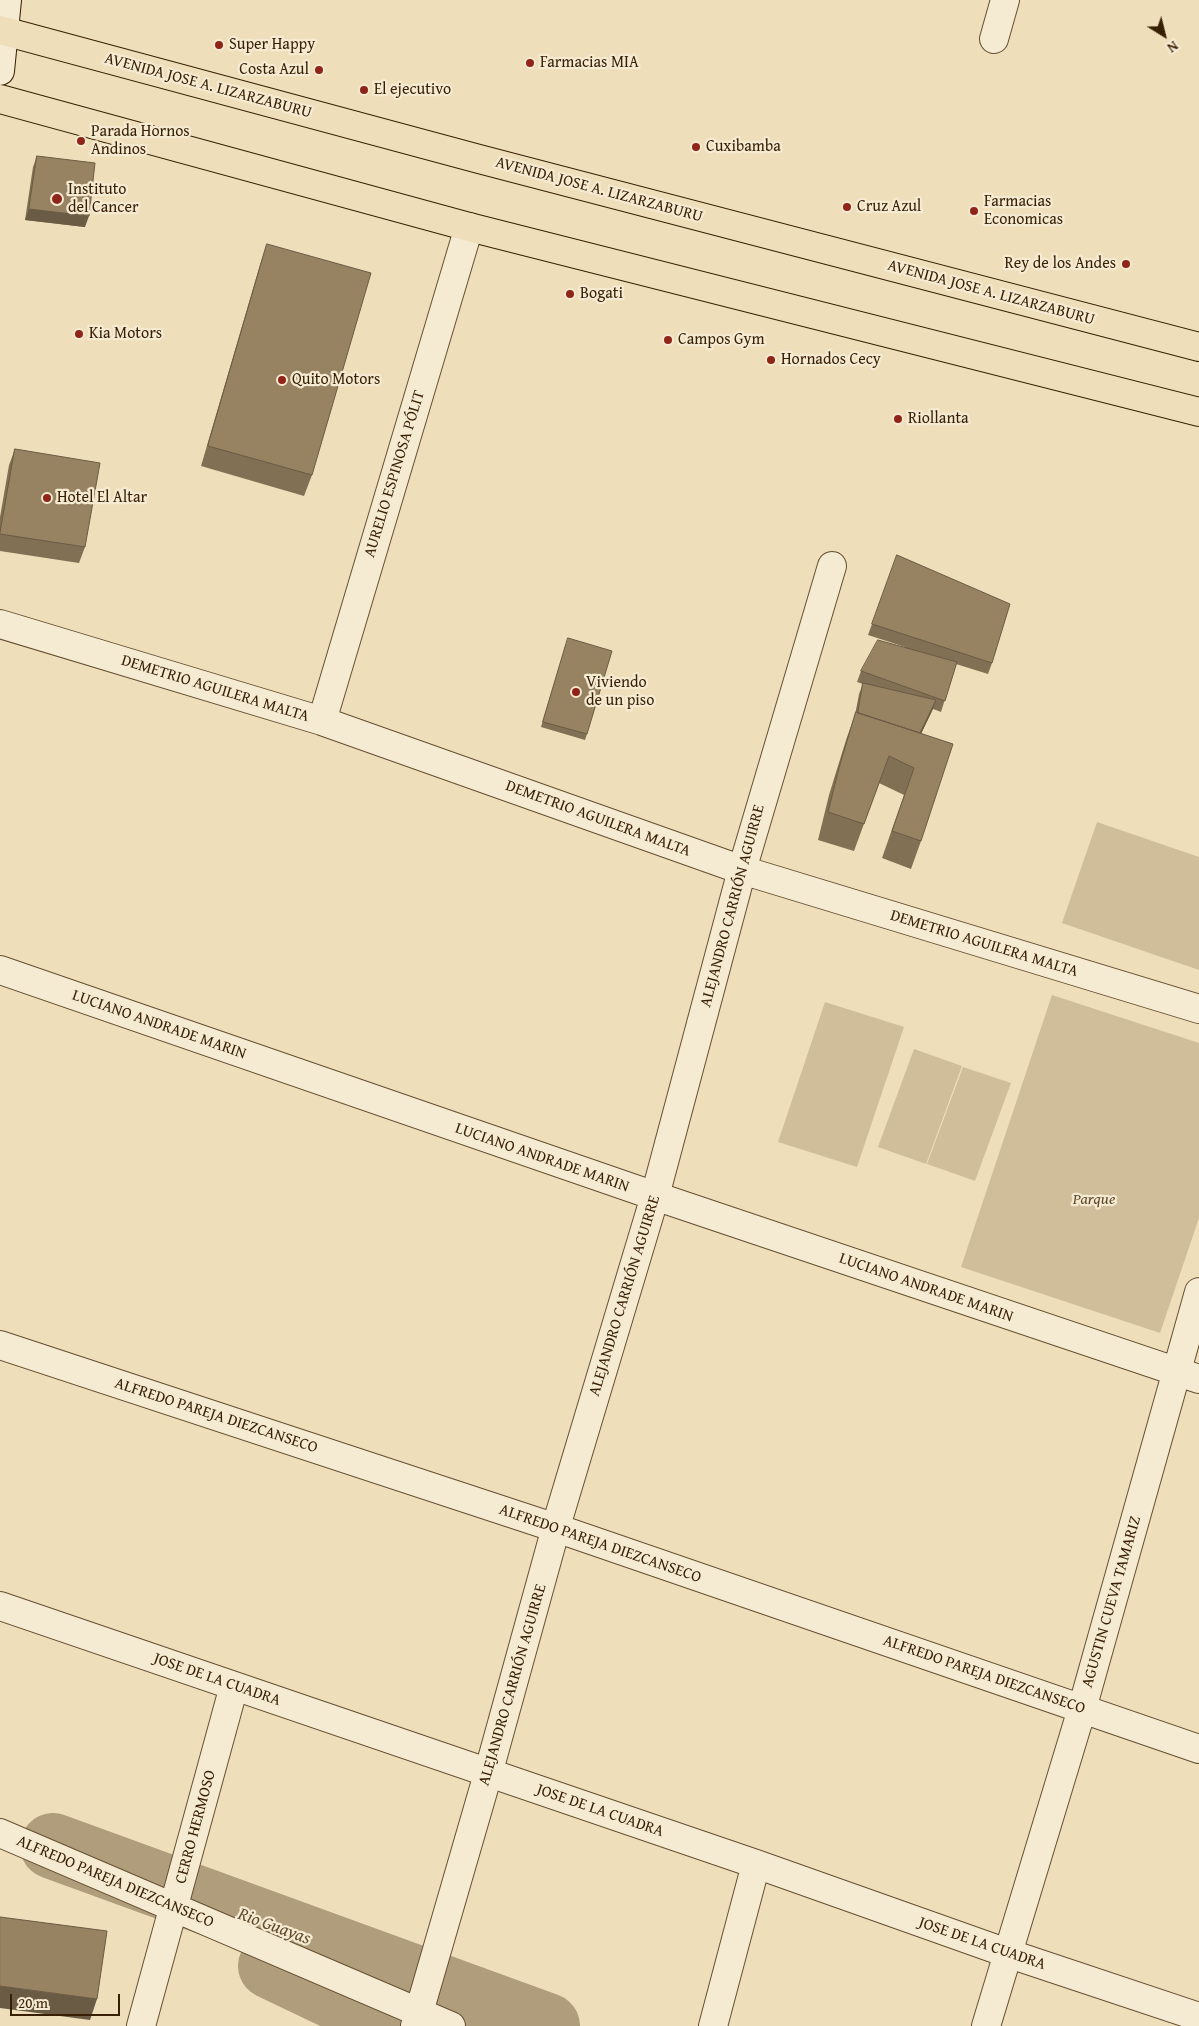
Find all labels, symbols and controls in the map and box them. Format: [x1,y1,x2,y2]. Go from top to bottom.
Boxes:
north arrow [1139,10,1189,60]
place label: Super Happy [229,35,315,55]
text: N [1163,36,1182,58]
marker: Super Happy [213,39,225,51]
street label: AVENIDA JOSE A. LIZARZABURU [102,49,314,123]
place label: Farmacias MIA [540,53,639,73]
marker: Farmacias MIA [524,57,536,69]
place label: Costa Azul [239,60,309,80]
marker: Costa Azul [313,64,325,76]
place label: El ejecutivo [374,80,451,100]
marker: El ejecutivo [358,84,370,96]
place label: Parada Hornos Andinos [91,122,190,160]
marker: Parada Hornos Andinos [75,135,87,147]
place label: Cuxibamba [706,137,781,157]
marker: Cuxibamba [690,141,702,153]
street label: AVENIDA JOSE A. LIZARZABURU [493,153,705,227]
place label: Instituto del Cancer [68,180,138,218]
marker: Instituto del Cancer [50,192,64,206]
place label: Farmacias Economicas [984,192,1063,230]
place label: Cruz Azul [857,197,921,217]
marker: Cruz Azul [841,201,853,213]
marker: Farmacias Economicas [968,205,980,217]
place label: Rey de los Andes [1005,254,1116,274]
street label: AVENIDA JOSE A. LIZARZABURU [885,256,1097,330]
marker: Rey de los Andes [1120,258,1132,270]
place label: Bogati [580,284,623,304]
marker: Bogati [564,288,576,300]
place label: Kia Motors [89,324,162,344]
marker: Kia Motors [73,328,85,340]
place label: Campos Gym [678,330,764,350]
marker: Campos Gym [662,334,674,346]
place label: Hornados Cecy [781,350,881,370]
marker: Hornados Cecy [765,354,777,366]
place label: Quito Motors [292,370,380,390]
marker: Quito Motors [276,374,288,386]
street label: AURELIO ESPINOSA PÓLIT [360,388,430,560]
place label: Riollanta [908,409,969,429]
marker: Riollanta [892,413,904,425]
place label: Hotel El Altar [57,488,147,508]
marker: Hotel El Altar [41,492,53,504]
street label: DEMETRIO AGUILERA MALTA [119,651,311,727]
place label: Viviendo de un piso [586,673,654,711]
marker: Viviendo de un piso [570,686,582,698]
street label: DEMETRIO AGUILERA MALTA [503,777,693,861]
street label: ALEJANDRO CARRIÓN AGUIRRE [697,803,769,1009]
street label: DEMETRIO AGUILERA MALTA [888,906,1080,982]
street label: LUCIANO ANDRADE MARIN [69,986,249,1064]
street label: LUCIANO ANDRADE MARIN [452,1119,632,1197]
park label: Parque [1073,1190,1115,1210]
street label: ALEJANDRO CARRIÓN AGUIRRE [585,1193,665,1399]
street label: LUCIANO ANDRADE MARIN [836,1249,1016,1327]
street label: ALFREDO PAREJA DIEZCANSECO [112,1374,320,1458]
street label: ALFREDO PAREJA DIEZCANSECO [496,1500,704,1588]
street label: AGUSTIN CUEVA TAMARIZ [1078,1514,1146,1690]
street label: ALEJANDRO CARRIÓN AGUIRRE [475,1582,551,1788]
street label: ALFREDO PAREJA DIEZCANSECO [880,1631,1088,1719]
street label: JOSE DE LA CUADRA [151,1649,283,1711]
street label: CERRO HERMOSO [172,1768,220,1886]
street label: JOSE DE LA CUADRA [534,1780,666,1842]
street label: ALFREDO PAREJA DIEZCANSECO [13,1832,217,1932]
water label: Rio Guayas [235,1904,313,1950]
street label: JOSE DE LA CUADRA [916,1913,1048,1975]
scale bar [12,1984,122,2016]
text: 20 m [18,1992,48,2013]

